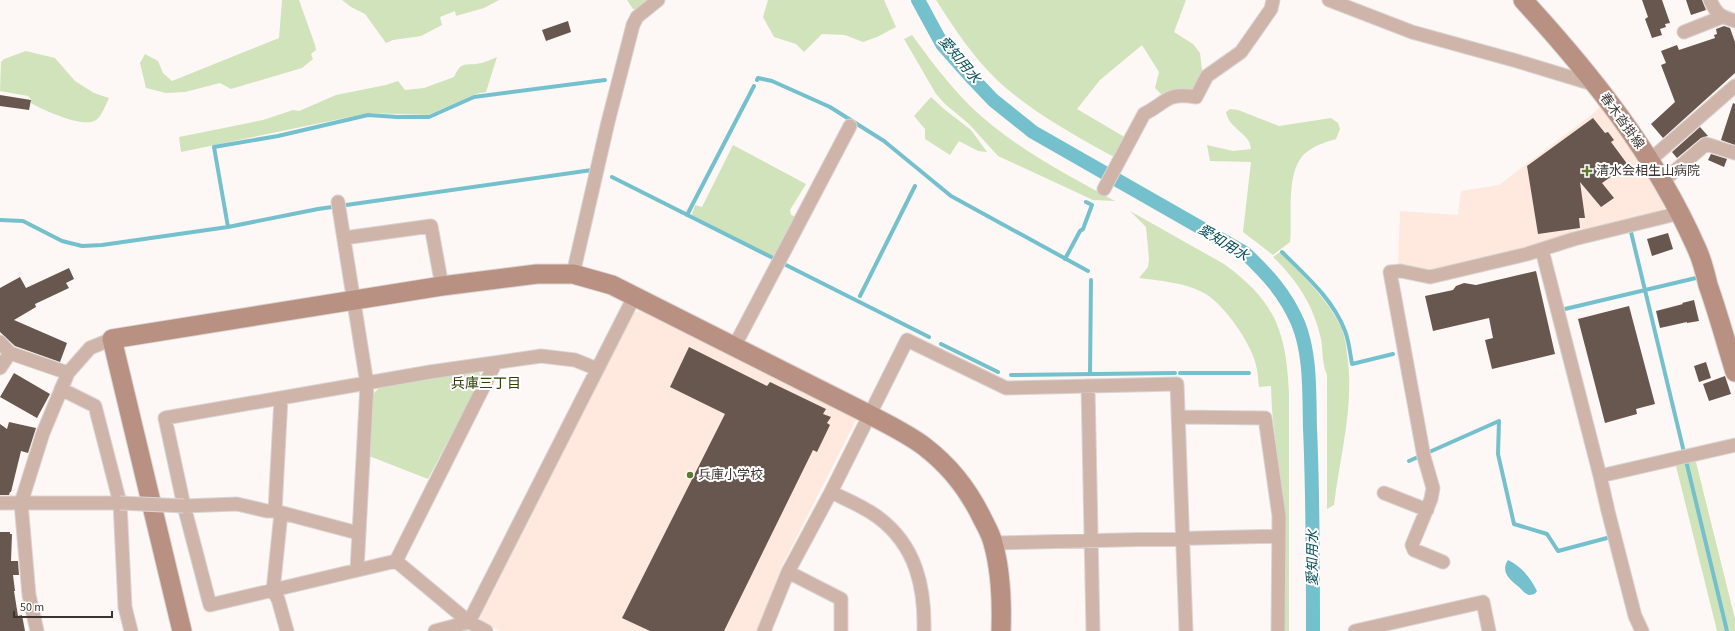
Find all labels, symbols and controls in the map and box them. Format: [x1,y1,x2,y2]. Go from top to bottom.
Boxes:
water label: 愛知用水 [933,32,986,89]
street label: 春木沓掛線 [1596,89,1648,153]
place label: 清水会相生山病院 [1596,162,1700,180]
marker: 清水会相生山病院 [1581,165,1593,177]
water label: 愛知用水 [1194,220,1254,267]
district label: 兵庫三丁目 [451,374,521,394]
place label: 兵庫小学校 [698,466,763,484]
marker: 兵庫小学校 [685,470,695,480]
water label: 愛知用水 [1303,528,1323,586]
scale bar [14,593,112,619]
text: 50 m [20,599,44,616]

